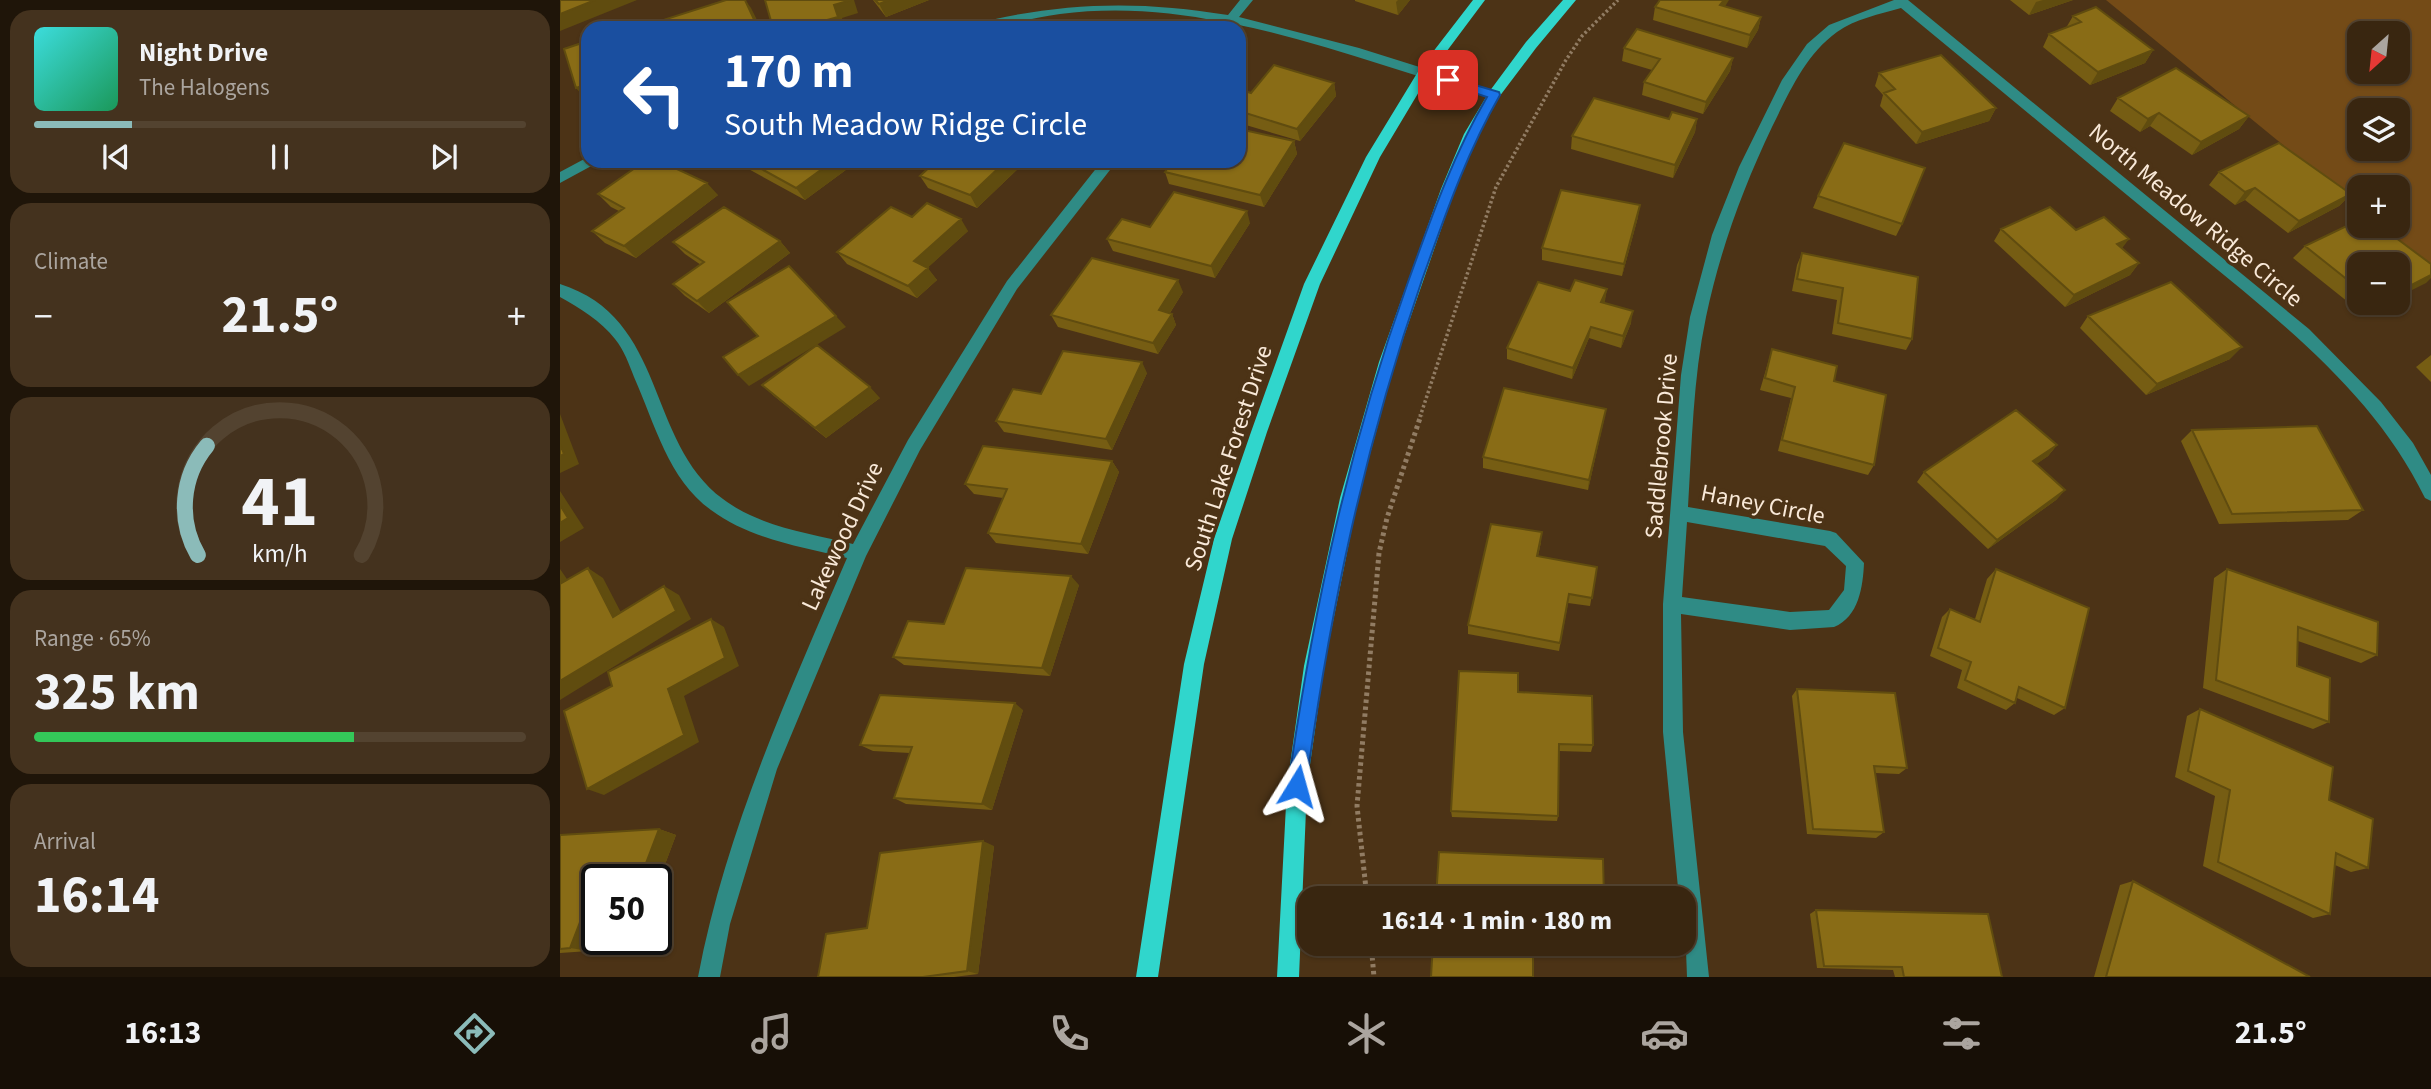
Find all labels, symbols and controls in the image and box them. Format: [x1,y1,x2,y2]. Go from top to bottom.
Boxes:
north arrow [2347,21,2410,84]
map controls [2347,21,2410,315]
text: Night Drive [139,34,268,71]
text: 170 m [724,37,853,107]
icon: left [609,49,700,140]
pin [1418,50,1478,110]
icon: arrive [1429,61,1467,99]
text: The Halogens [139,71,270,104]
button: layers [2347,98,2410,161]
text: South Meadow Ridge Circle [724,102,1087,148]
street label: North Meadow Ridge Circle [2081,115,2310,316]
icon: previous [97,138,135,176]
icon: pause [261,138,299,176]
icon: next [425,138,463,176]
button: + [2347,175,2410,238]
text: Climate [34,245,108,278]
button: − [2347,252,2410,315]
text: 21.5° [222,279,338,353]
text: − [34,290,53,344]
text: + [507,290,526,344]
street label: South Lake Forest Drive [1175,341,1282,576]
street label: Saddlebrook Drive [1636,352,1687,540]
text: 41 [242,450,318,554]
street label: Lakewood Drive [793,456,892,616]
street label: Haney Circle [1698,475,1828,534]
text: km/h [252,535,308,571]
text: Range · 65% [34,622,151,655]
text: 325 km [34,656,200,730]
position arrow [1260,749,1334,823]
text: Arrival [34,825,96,858]
text: 16:14 [34,859,159,933]
speed limit sign: 50 [581,864,672,955]
text: 16:14 · 1 min · 180 m [1381,902,1612,939]
icon: directions [450,1009,499,1058]
icon: music [747,1009,796,1058]
icon: phone [1045,1009,1094,1058]
icon: climate [1342,1009,1391,1058]
icon: car [1640,1009,1689,1058]
icon: filters [1937,1009,1986,1058]
text: 16:13 [124,1010,201,1056]
text: 21.5° [2235,1010,2307,1056]

